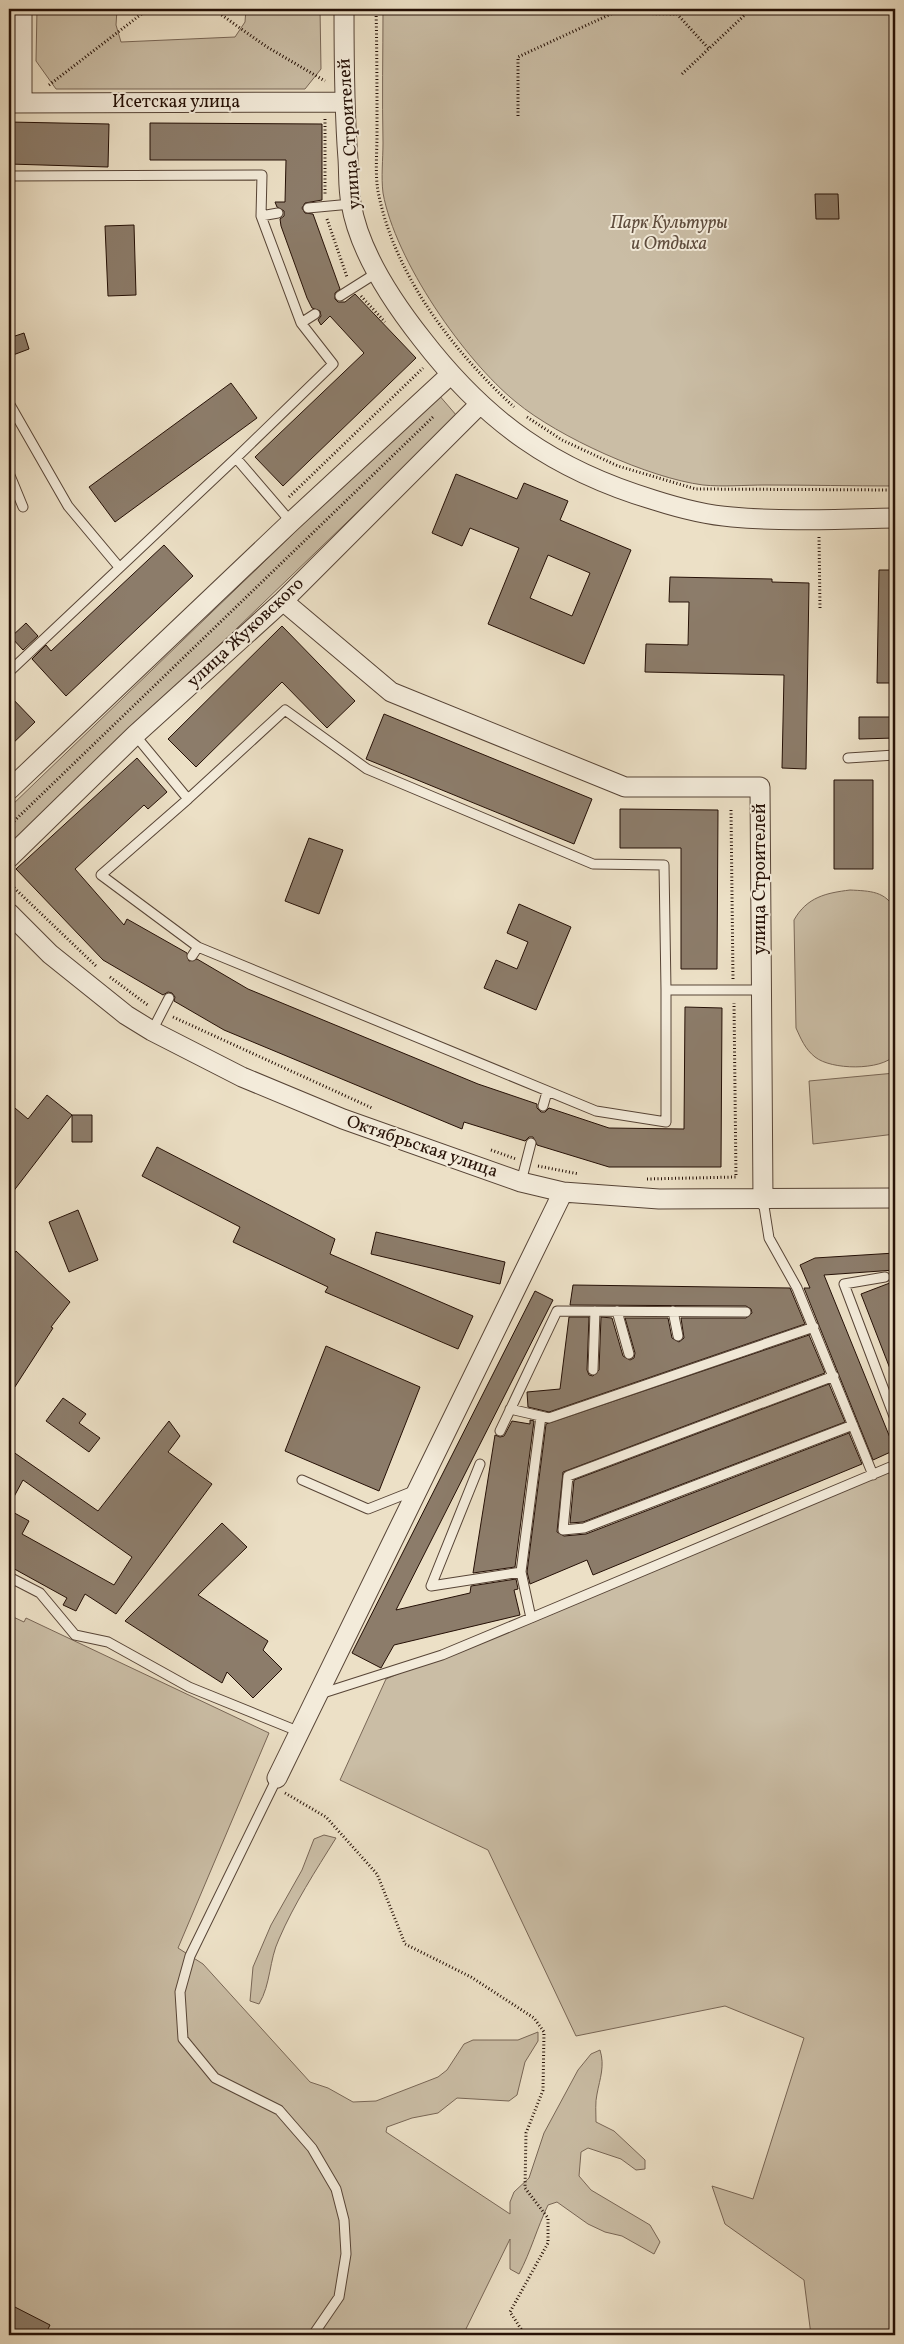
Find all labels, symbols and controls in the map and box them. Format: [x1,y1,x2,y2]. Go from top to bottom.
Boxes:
street label: улица Строителей [332,58,368,210]
street label: Исетская улица [112,90,240,115]
park label: Парк Культуры и Отдыха [610,211,728,257]
street label: улица Жуковского [182,572,310,694]
street label: улица Строителей [748,803,773,955]
street label: Октябрьская улица [343,1109,501,1185]

